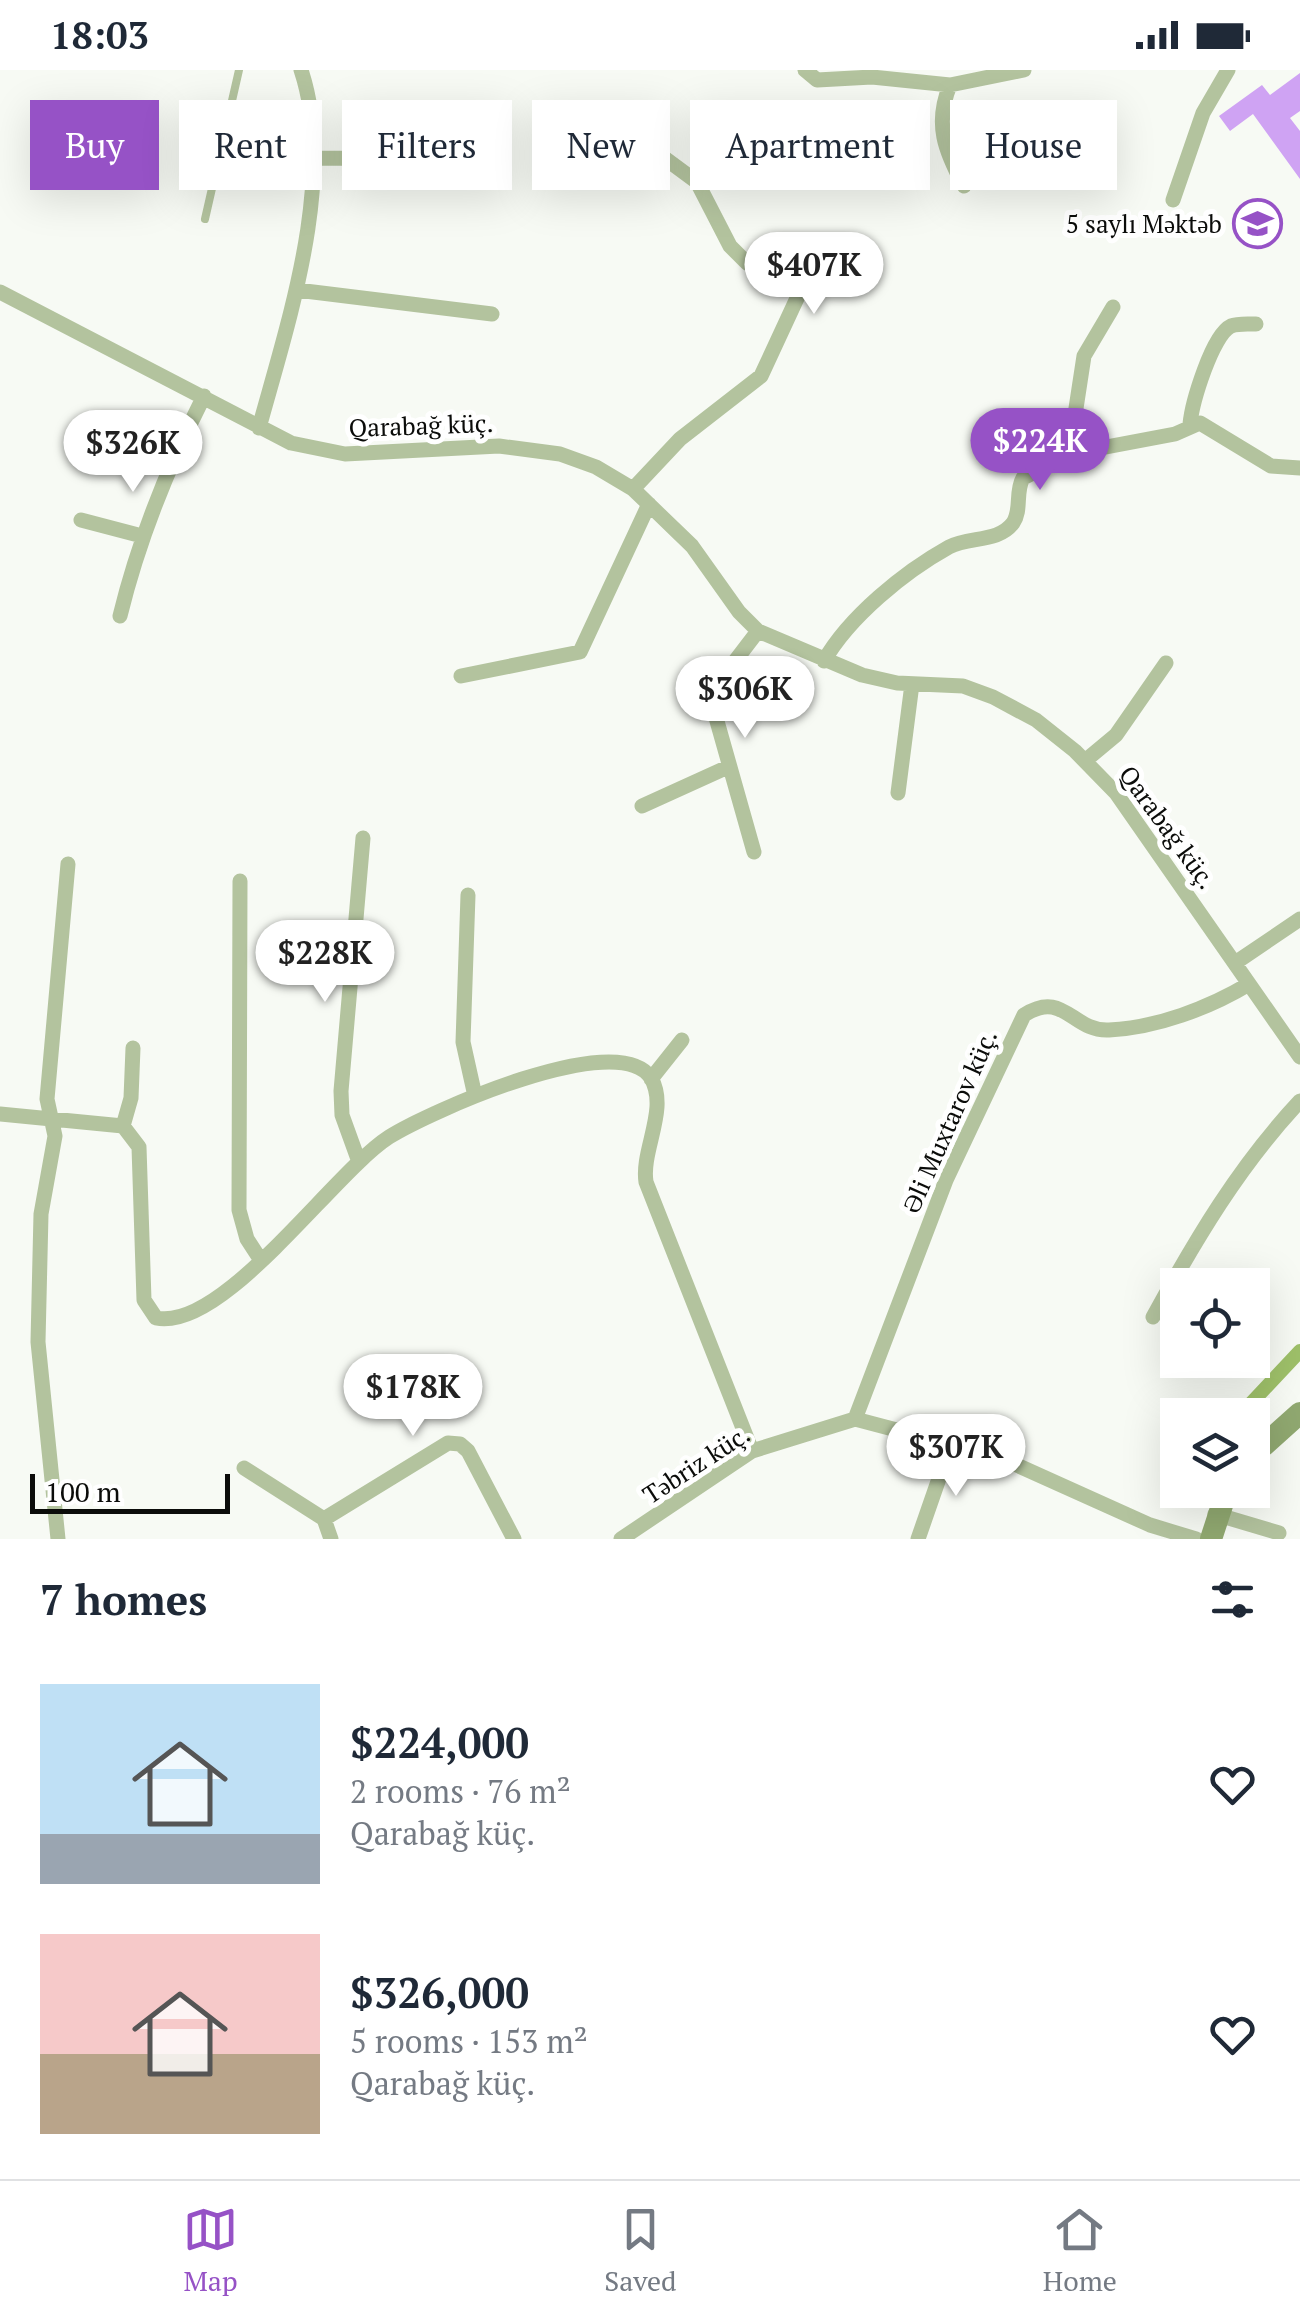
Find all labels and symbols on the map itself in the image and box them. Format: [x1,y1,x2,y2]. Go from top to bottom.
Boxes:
school or university icon: 5 saylı Məktəb [1231,197,1283,249]
place label: 5 saylı Məktəb [1066,207,1222,240]
pin: $407K [744,232,884,317]
street label: Qarabağ küç. [348,406,494,444]
pin: $224K [970,408,1110,493]
pin: $326K [63,410,203,495]
pin: $306K [675,656,815,741]
street label: Qarabağ küç. [1112,759,1224,895]
pin: $228K [255,920,395,1005]
street label: Əli Muxtarov küç. [894,1024,1004,1218]
pin: $178K [343,1354,483,1439]
pin: $307K [886,1414,1026,1499]
street label: Təbriz küç. [636,1417,756,1511]
scale bar [30,1469,230,1514]

